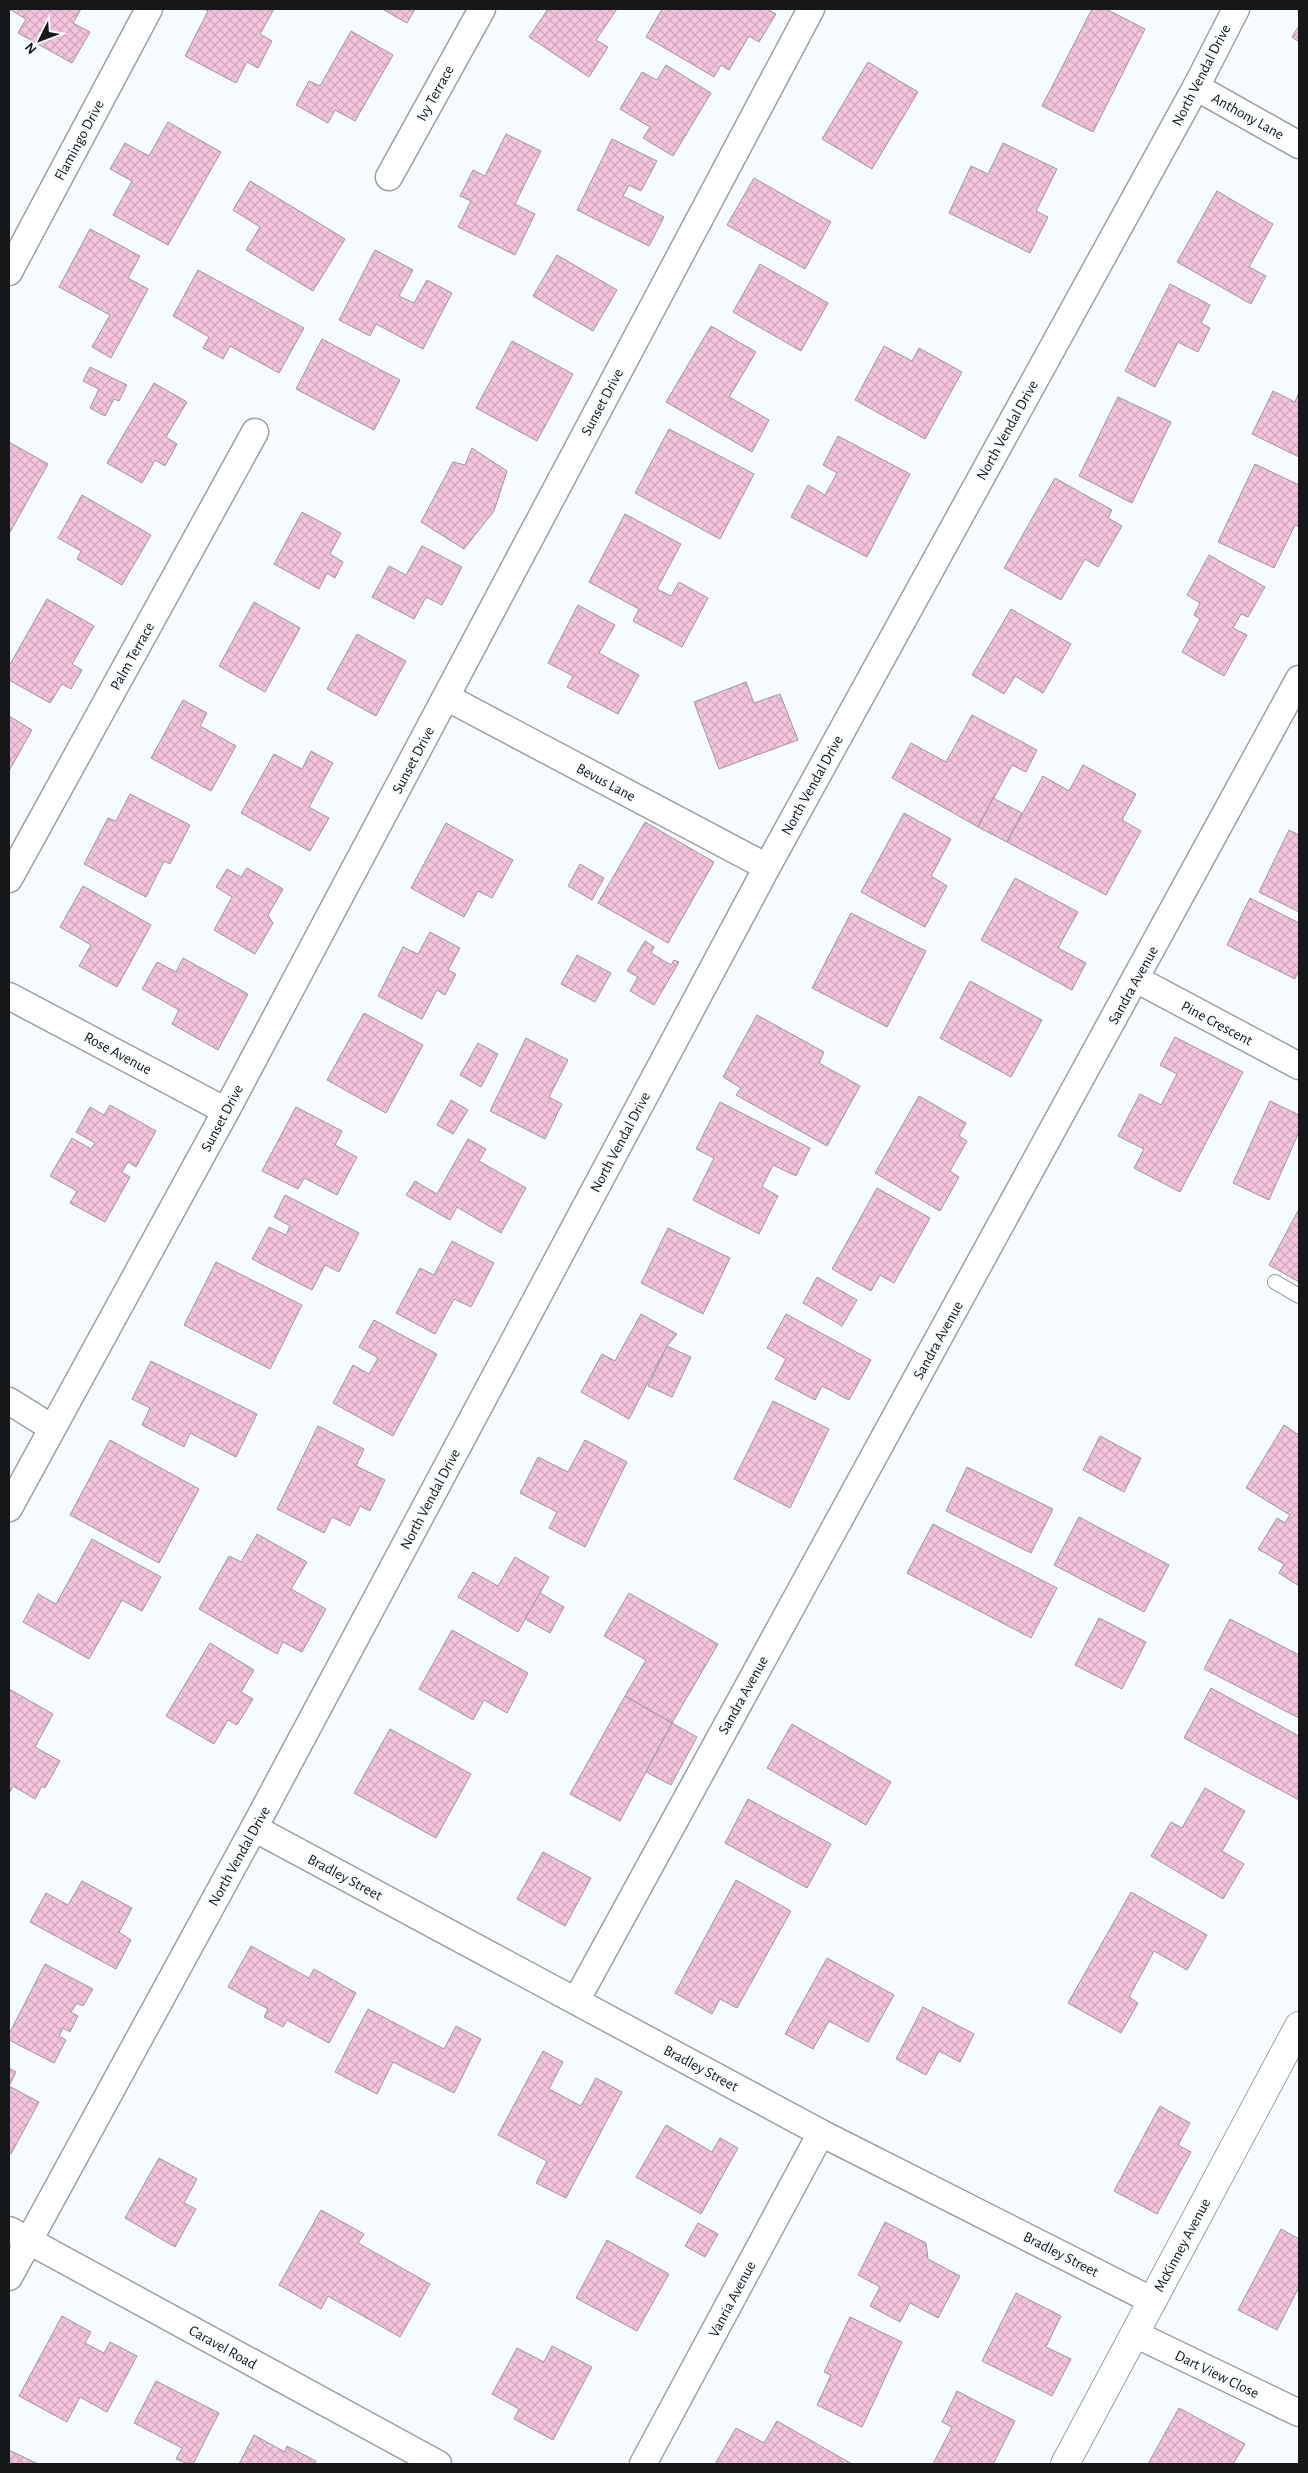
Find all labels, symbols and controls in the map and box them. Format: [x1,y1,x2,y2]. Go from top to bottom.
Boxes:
north arrow [15,15,65,65]
street label: North Vendal Drive [1169,22,1233,128]
text: N [23,40,40,56]
street label: Ivy Terrace [414,63,457,124]
street label: Anthony Lane [1209,90,1286,142]
street label: Flamingo Drive [52,97,107,183]
street label: Sunset Drive [579,366,626,438]
street label: North Vendal Drive [974,378,1041,483]
street label: Palm Terrace [108,620,157,693]
street label: Sunset Drive [390,724,437,796]
street label: North Vendal Drive [779,733,846,838]
street label: Bevus Lane [574,761,638,804]
street label: Sandra Avenue [1106,944,1161,1027]
street label: Pine Crescent [1179,998,1255,1049]
street label: Rose Avenue [82,1029,154,1077]
street label: Sunset Drive [199,1082,246,1154]
street label: North Vendal Drive [588,1089,653,1195]
street label: Sandra Avenue [911,1299,966,1382]
street label: North Vendal Drive [398,1446,463,1552]
street label: Sandra Avenue [716,1654,771,1737]
street label: North Vendal Drive [206,1804,273,1909]
street label: Bradley Street [305,1852,385,1903]
street label: Bradley Street [661,2043,741,2094]
street label: McKinney Avenue [1152,2196,1213,2294]
street label: Bradley Street [1021,2229,1101,2280]
street label: Vanria Avenue [706,2259,759,2340]
street label: Caravel Road [186,2323,259,2372]
street label: Dart View Close [1172,2348,1261,2401]

